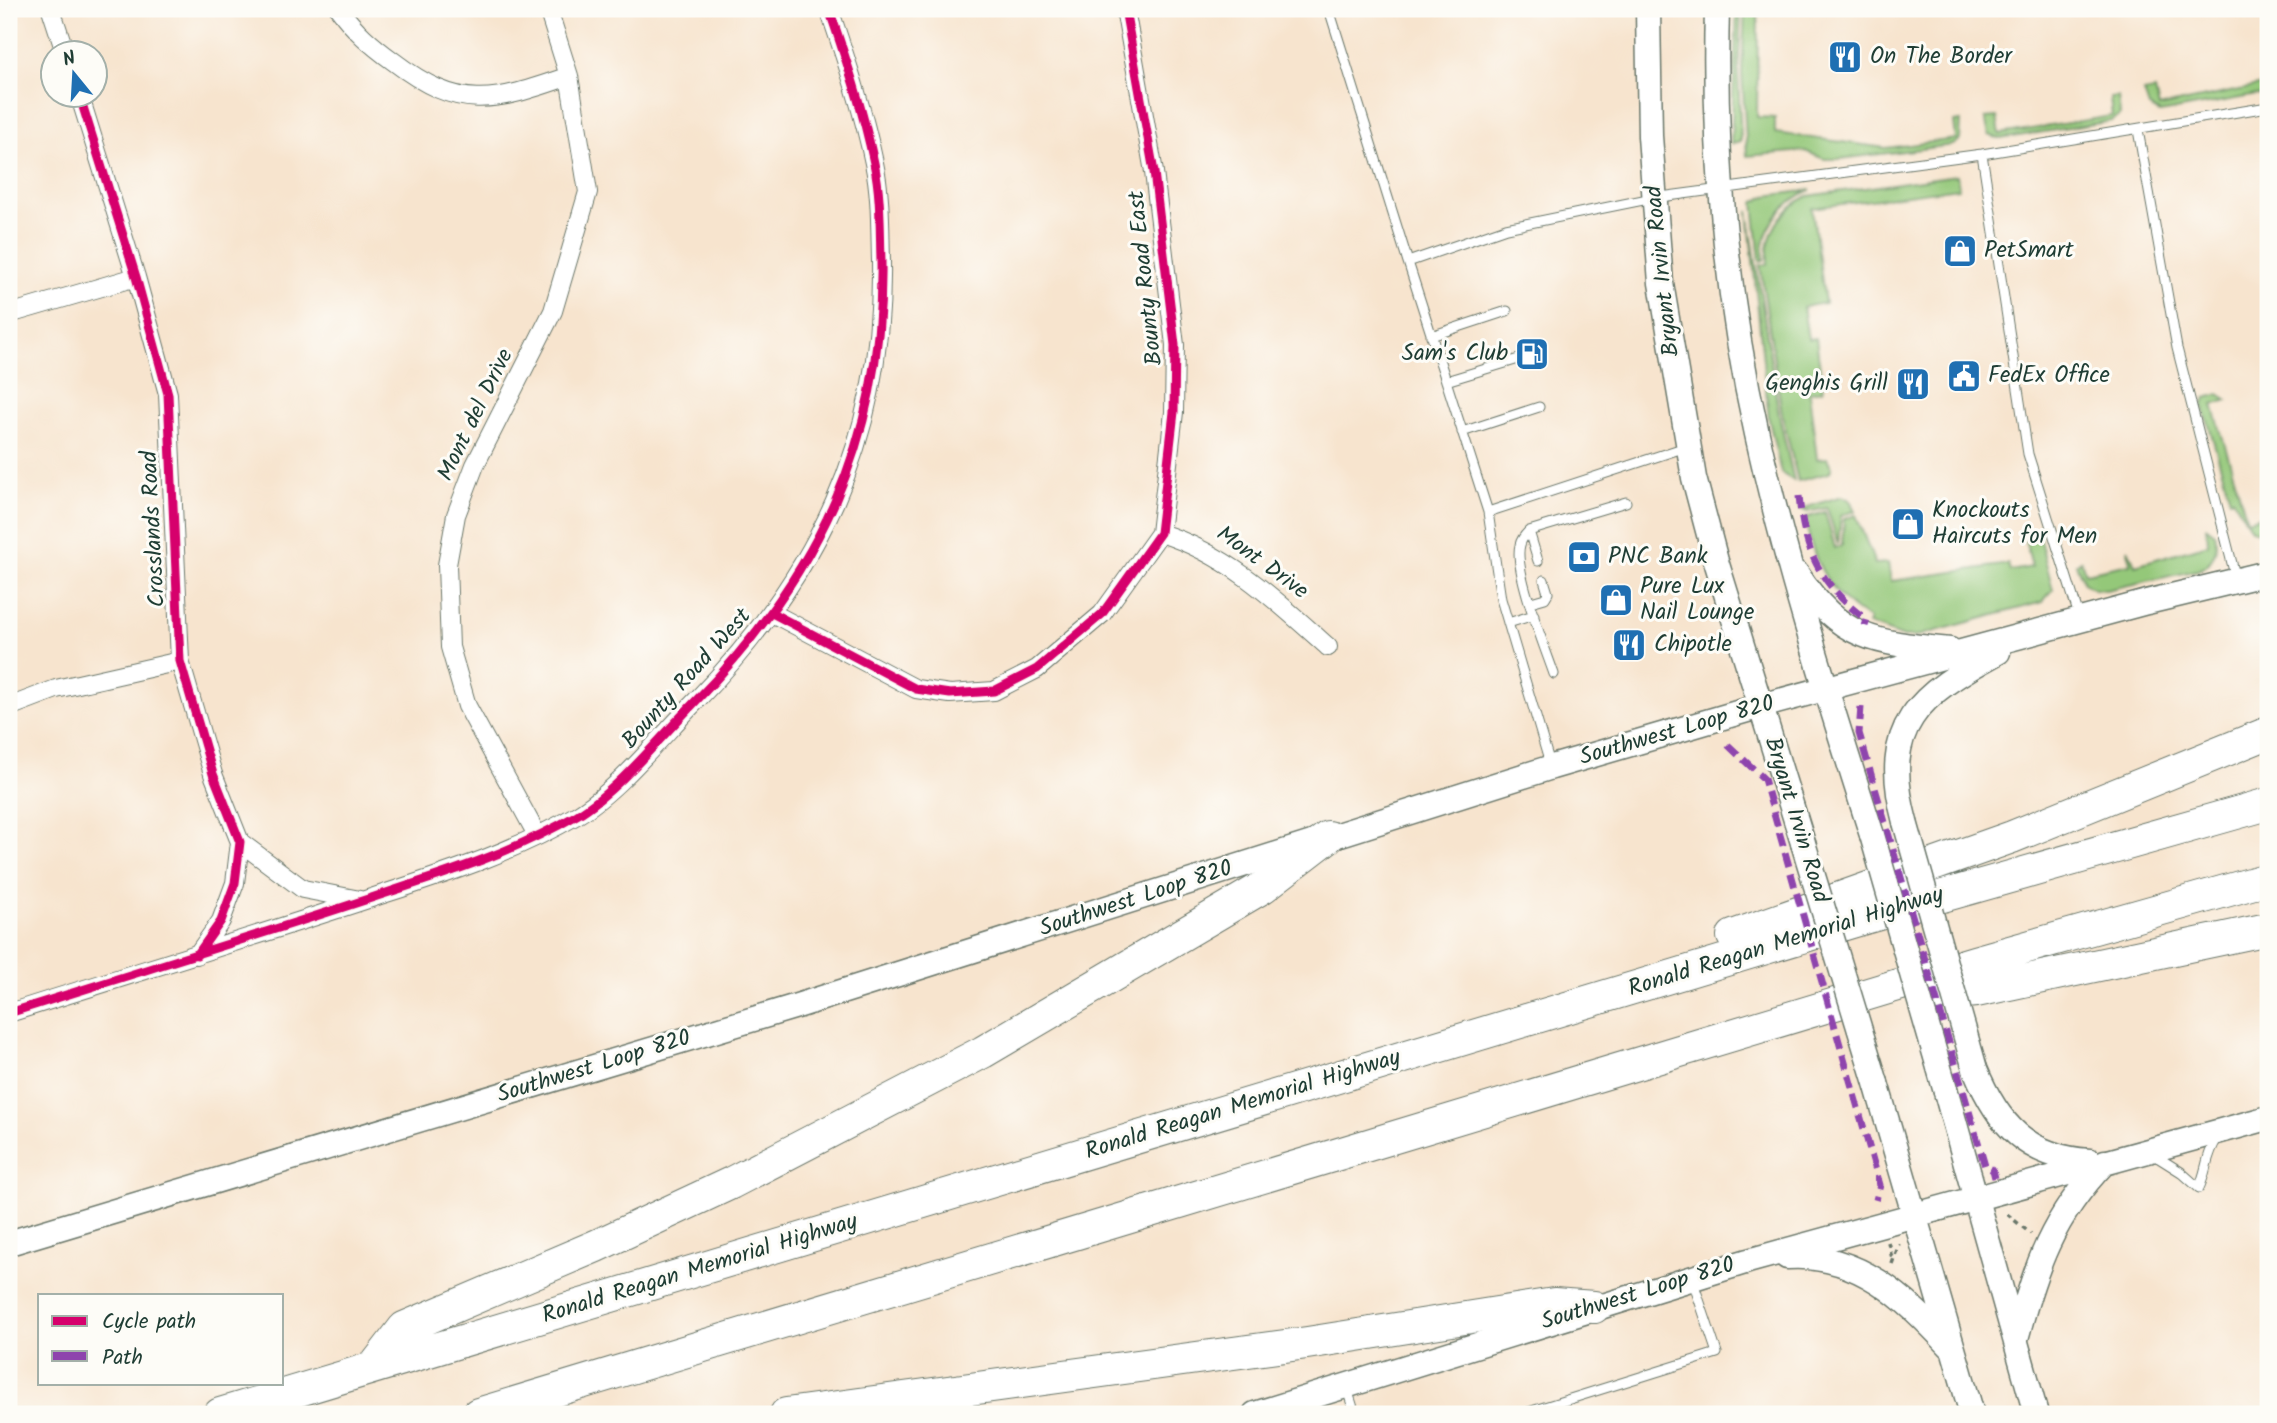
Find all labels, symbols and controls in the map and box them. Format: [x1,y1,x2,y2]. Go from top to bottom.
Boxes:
north arrow [38,38,108,108]
restaurant icon: On The Border [1826,38,1864,76]
place label: On The Border [1870,39,2013,75]
text: N [59,44,80,76]
street label: Bryant Irvin Road [1636,183,1690,358]
street label: Bounty Road East [1119,188,1173,367]
shop icon: PetSmart [1941,232,1979,270]
place label: PetSmart [1984,233,2075,269]
fuel station icon: Sam's Club [1513,335,1551,373]
place label: Sam's Club [1402,336,1508,372]
street label: Mont del Drive [428,343,524,487]
public building icon: FedEx Office [1945,357,1983,395]
place label: FedEx Office [1988,358,2110,394]
restaurant icon: Genghis Grill [1894,365,1932,403]
place label: Genghis Grill [1765,366,1888,402]
street label: Crosslands Road [132,449,176,608]
place label: Knockouts Haircuts for Men [1932,493,2097,555]
shop icon: Knockouts Haircuts for Men [1889,505,1927,543]
street label: Mont Drive [1208,517,1316,609]
bank icon: PNC Bank [1565,538,1603,576]
place label: PNC Bank [1608,539,1708,575]
place label: Pure Lux Nail Lounge [1640,569,1754,631]
shop icon: Pure Lux Nail Lounge [1597,581,1635,619]
street label: Bounty Road West [614,599,761,758]
restaurant icon: Chipotle [1610,626,1648,664]
place label: Chipotle [1654,627,1732,663]
street label: Southwest Loop 820 [1575,686,1779,776]
street label: Bryant Irvin Road [1754,733,1838,908]
street label: Southwest Loop 820 [1035,851,1237,947]
street label: Ronald Reagan Memorial Highway [1624,877,1948,1007]
street label: Southwest Loop 820 [493,1020,695,1114]
street label: Ronald Reagan Memorial Highway [1081,1040,1405,1170]
street label: Ronald Reagan Memorial Highway [538,1204,862,1334]
street label: Southwest Loop 820 [1537,1247,1739,1341]
legend [38,1294,284,1384]
text: Cycle path [102,1306,196,1339]
text: Path [102,1342,143,1375]

